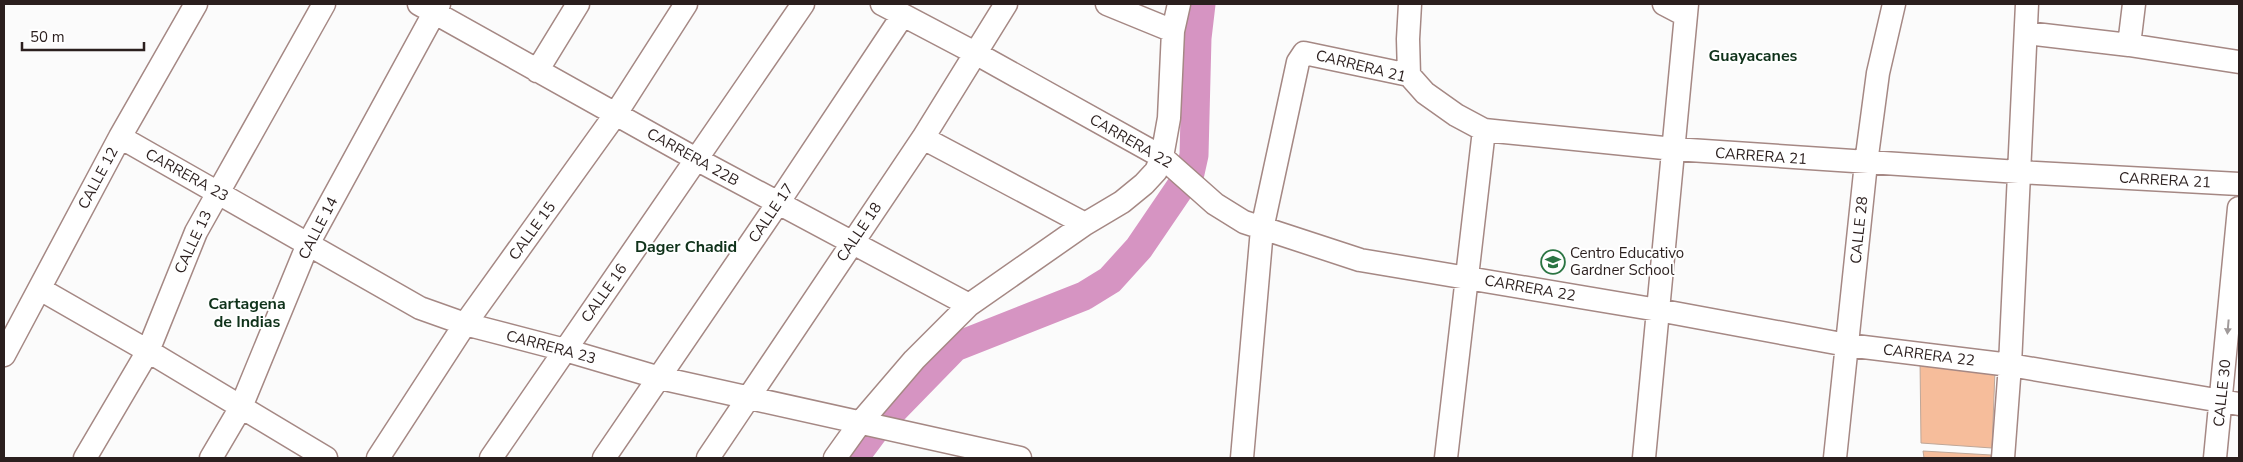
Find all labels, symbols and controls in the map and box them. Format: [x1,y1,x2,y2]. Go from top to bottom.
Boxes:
scale bar [22,20,145,52]
text: 50 m [30,27,65,47]
street label: CARRERA 21 [1314,45,1408,87]
district label: Guayacanes [1709,45,1798,67]
street label: CARRERA 22 [1086,109,1176,173]
street label: CARRERA 22B [643,123,743,191]
street label: CALLE 12 [73,143,123,213]
street label: CARRERA 21 [1714,143,1808,169]
street label: CARRERA 23 [142,144,232,206]
street label: CARRERA 21 [2118,168,2212,192]
street label: CALLE 17 [744,179,798,247]
street label: CALLE 14 [294,193,342,263]
street label: CALLE 28 [1846,195,1872,265]
street label: CALLE 15 [504,198,560,264]
street label: CALLE 18 [832,198,886,266]
street label: CALLE 13 [170,207,216,277]
district label: Dager Chadid [635,236,737,258]
place label: Centro Educativo Gardner School [1570,243,1684,280]
school or university icon: Centro Educativo Gardner School [1540,249,1566,275]
street label: CALLE 16 [576,260,632,326]
street label: CARRERA 22 [1483,270,1577,306]
district label: Cartagena de Indias [208,293,286,333]
one-way arrow [2224,319,2232,335]
street label: CARRERA 23 [504,325,598,369]
street label: CARRERA 22 [1882,339,1976,371]
street label: CALLE 30 [2209,358,2235,428]

